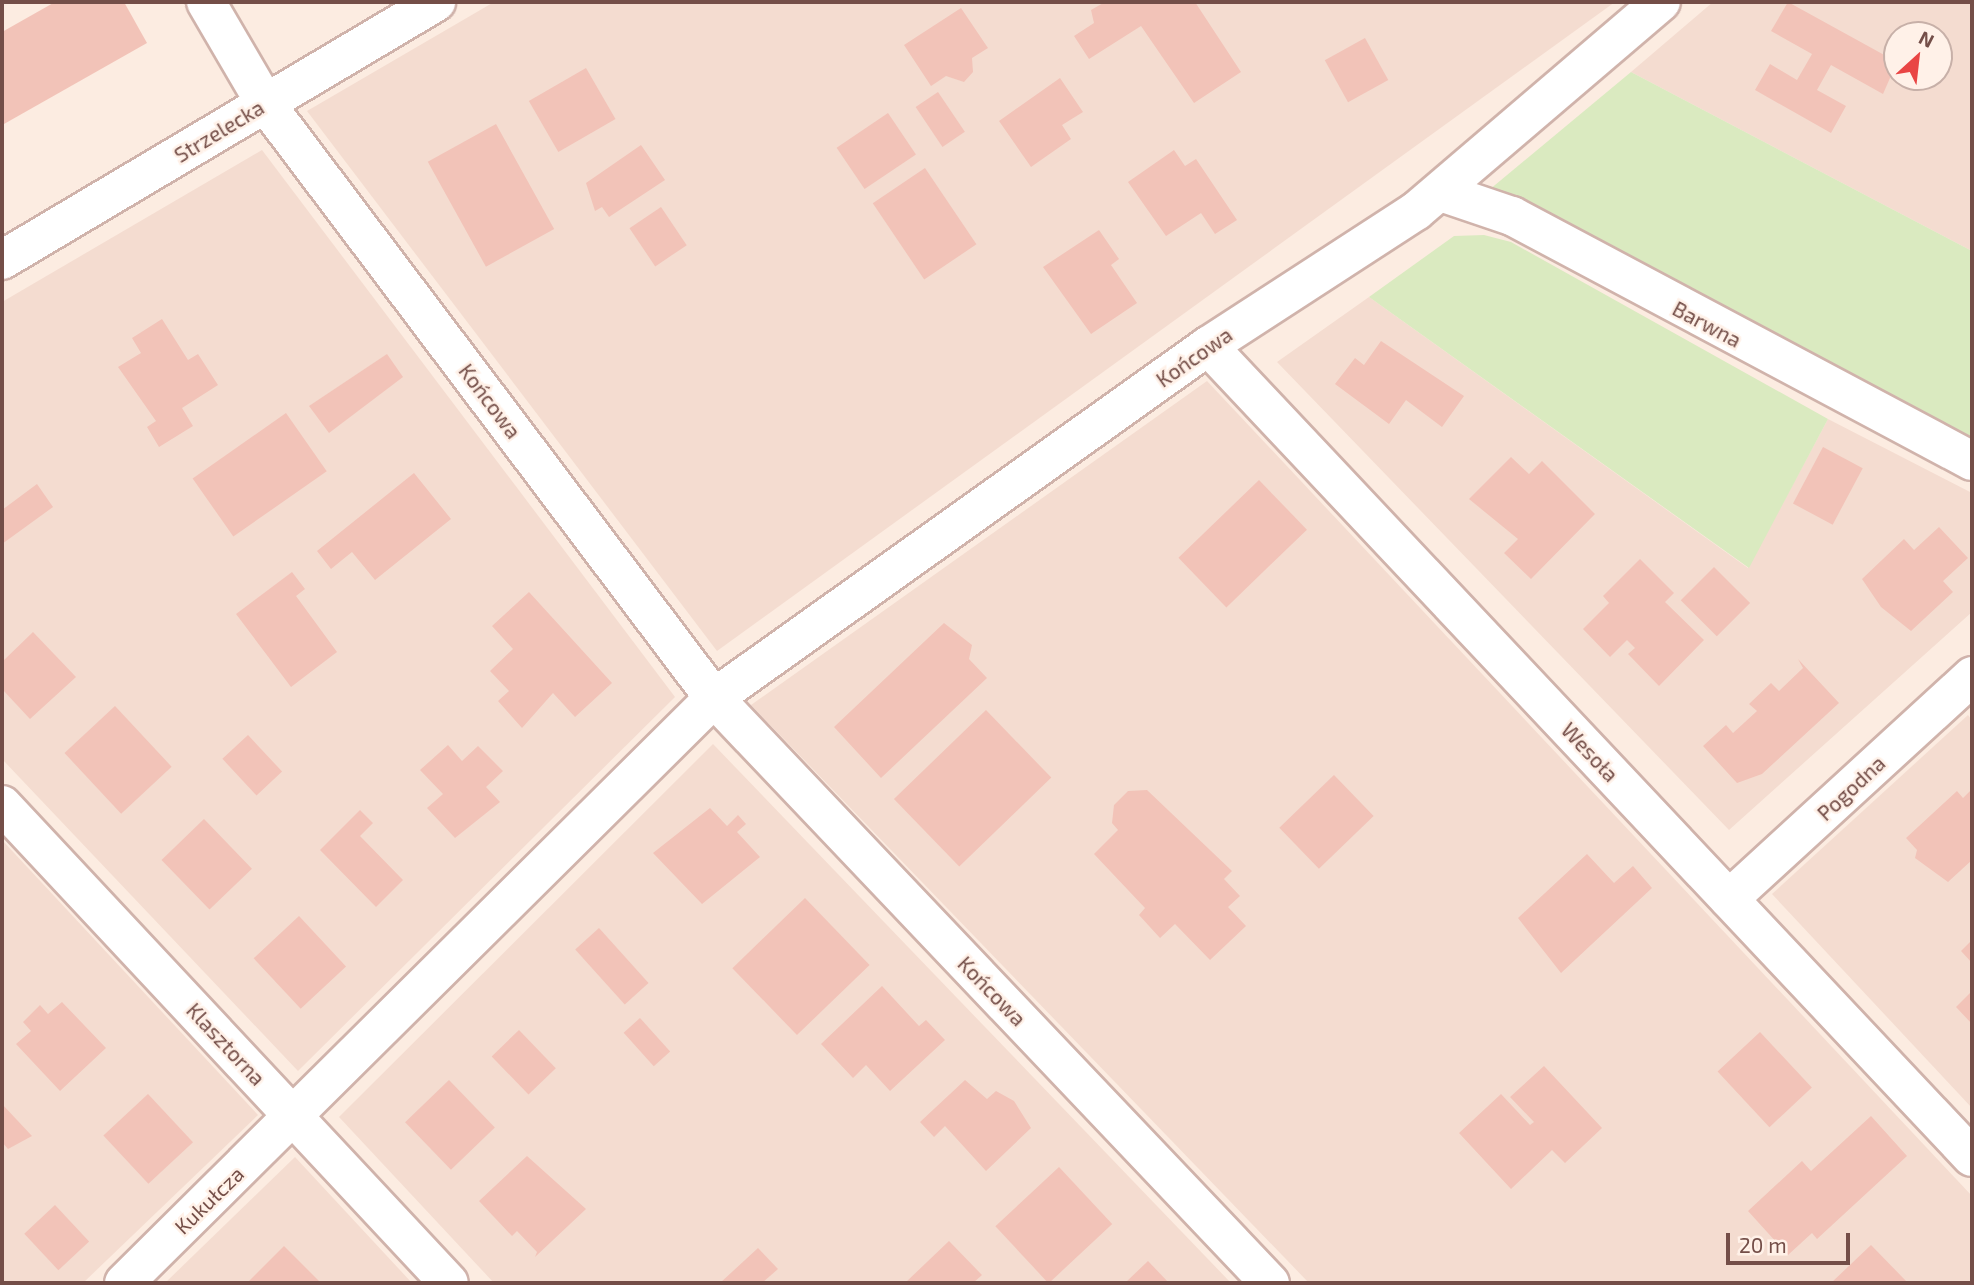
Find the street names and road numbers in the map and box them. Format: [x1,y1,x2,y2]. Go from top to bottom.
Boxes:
street label: Strzelecka [170,94,268,168]
street label: Barwna [1668,296,1746,352]
street label: Końcowa [1151,322,1237,392]
street label: Końcowa [454,359,526,443]
street label: Wesoła [1556,717,1624,787]
street label: Pogodna [1812,750,1890,826]
street label: Końcowa [953,951,1031,1031]
street label: Klasztorna [181,998,271,1090]
street label: Kukułcza [169,1161,249,1239]

